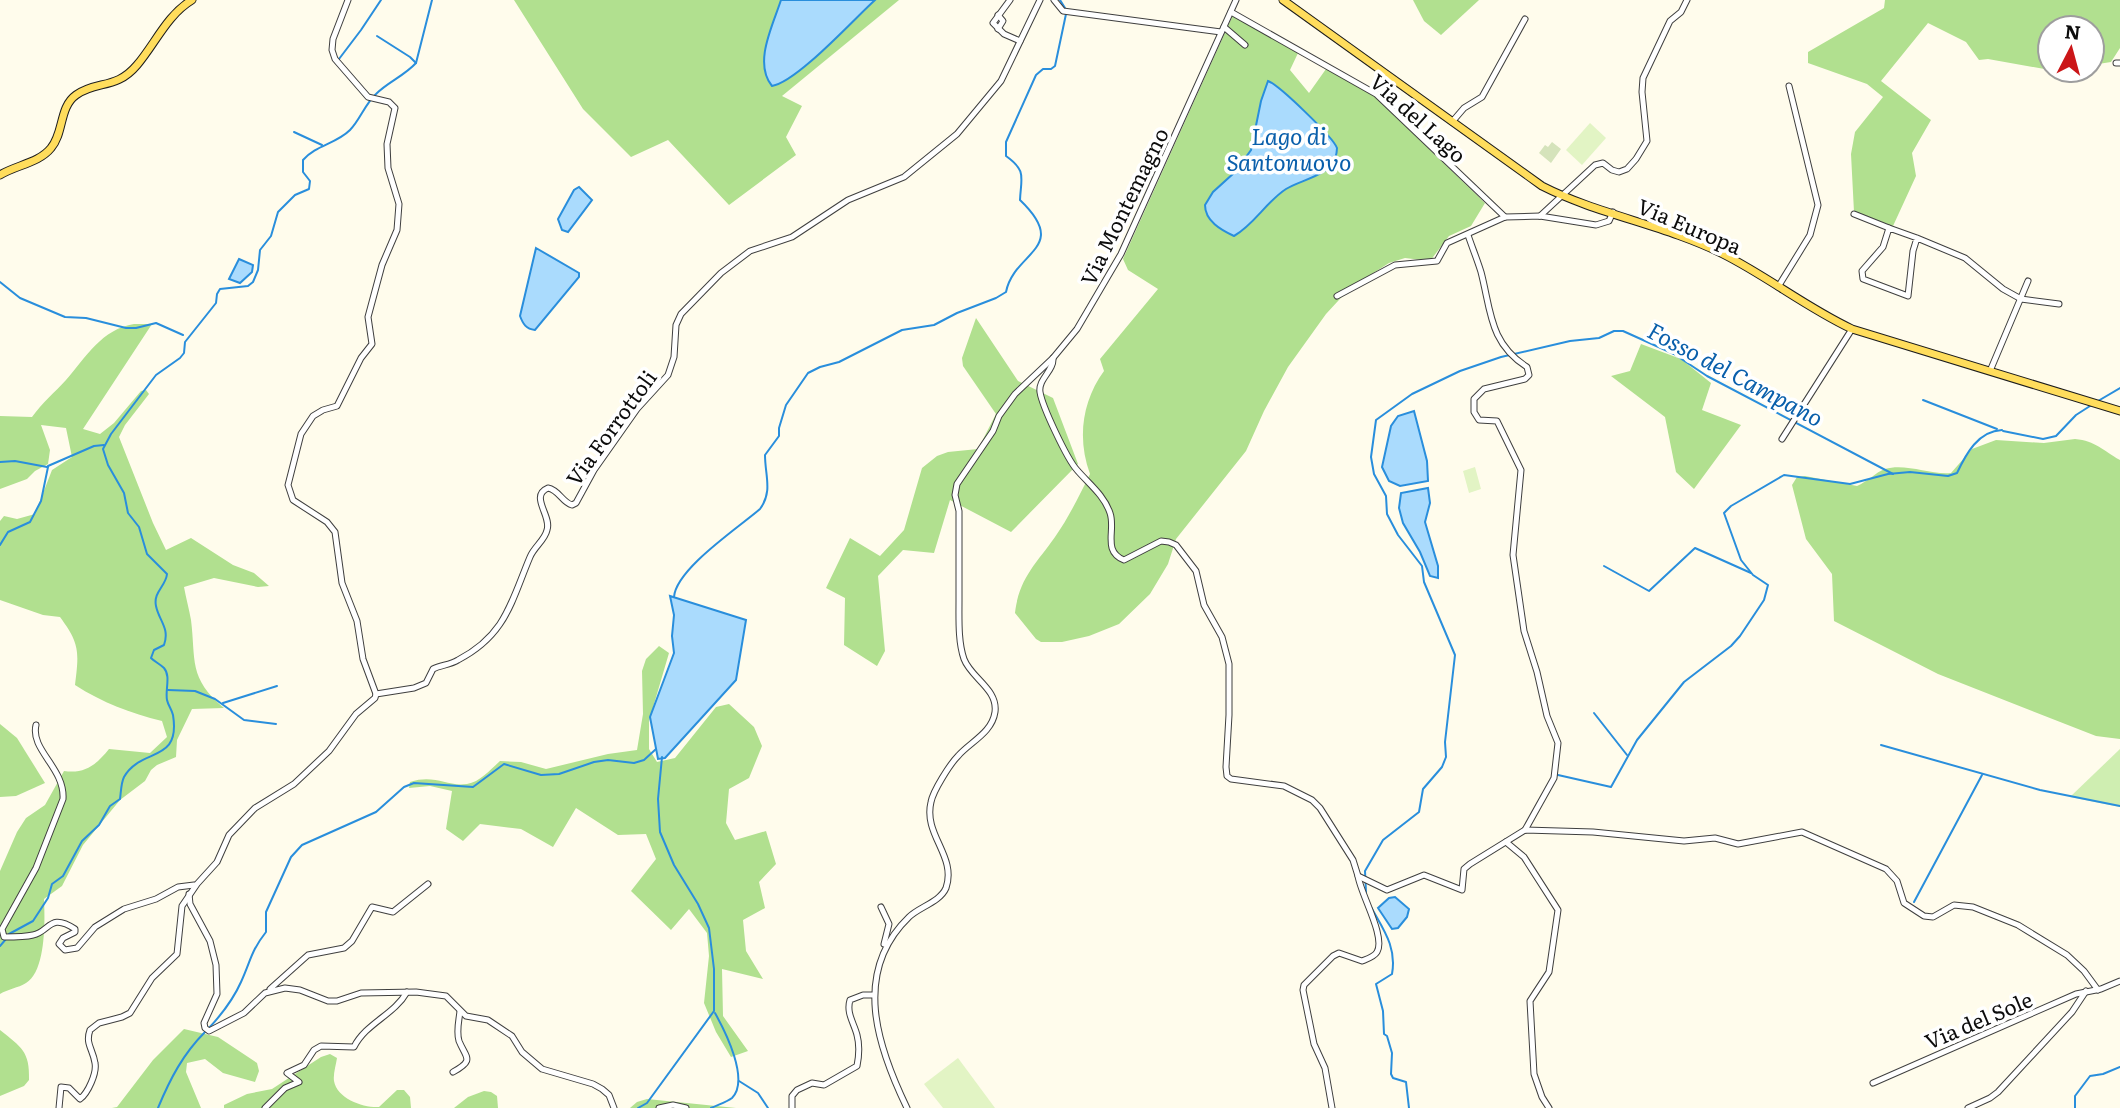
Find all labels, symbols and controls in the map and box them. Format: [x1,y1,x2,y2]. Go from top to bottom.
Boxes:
north arrow [2036,14,2106,84]
text: N [2063,16,2082,46]
street label: Via del Lago [1364,65,1474,169]
water label: Lago di Santonuovo [1227,118,1351,178]
street label: Via Montemagno [1071,122,1175,290]
street label: Via Europa [1633,189,1747,261]
water label: Fosso del Campano [1642,312,1830,434]
street label: Via Forrottoli [557,363,663,491]
street label: Via del Sole [1919,982,2037,1056]

